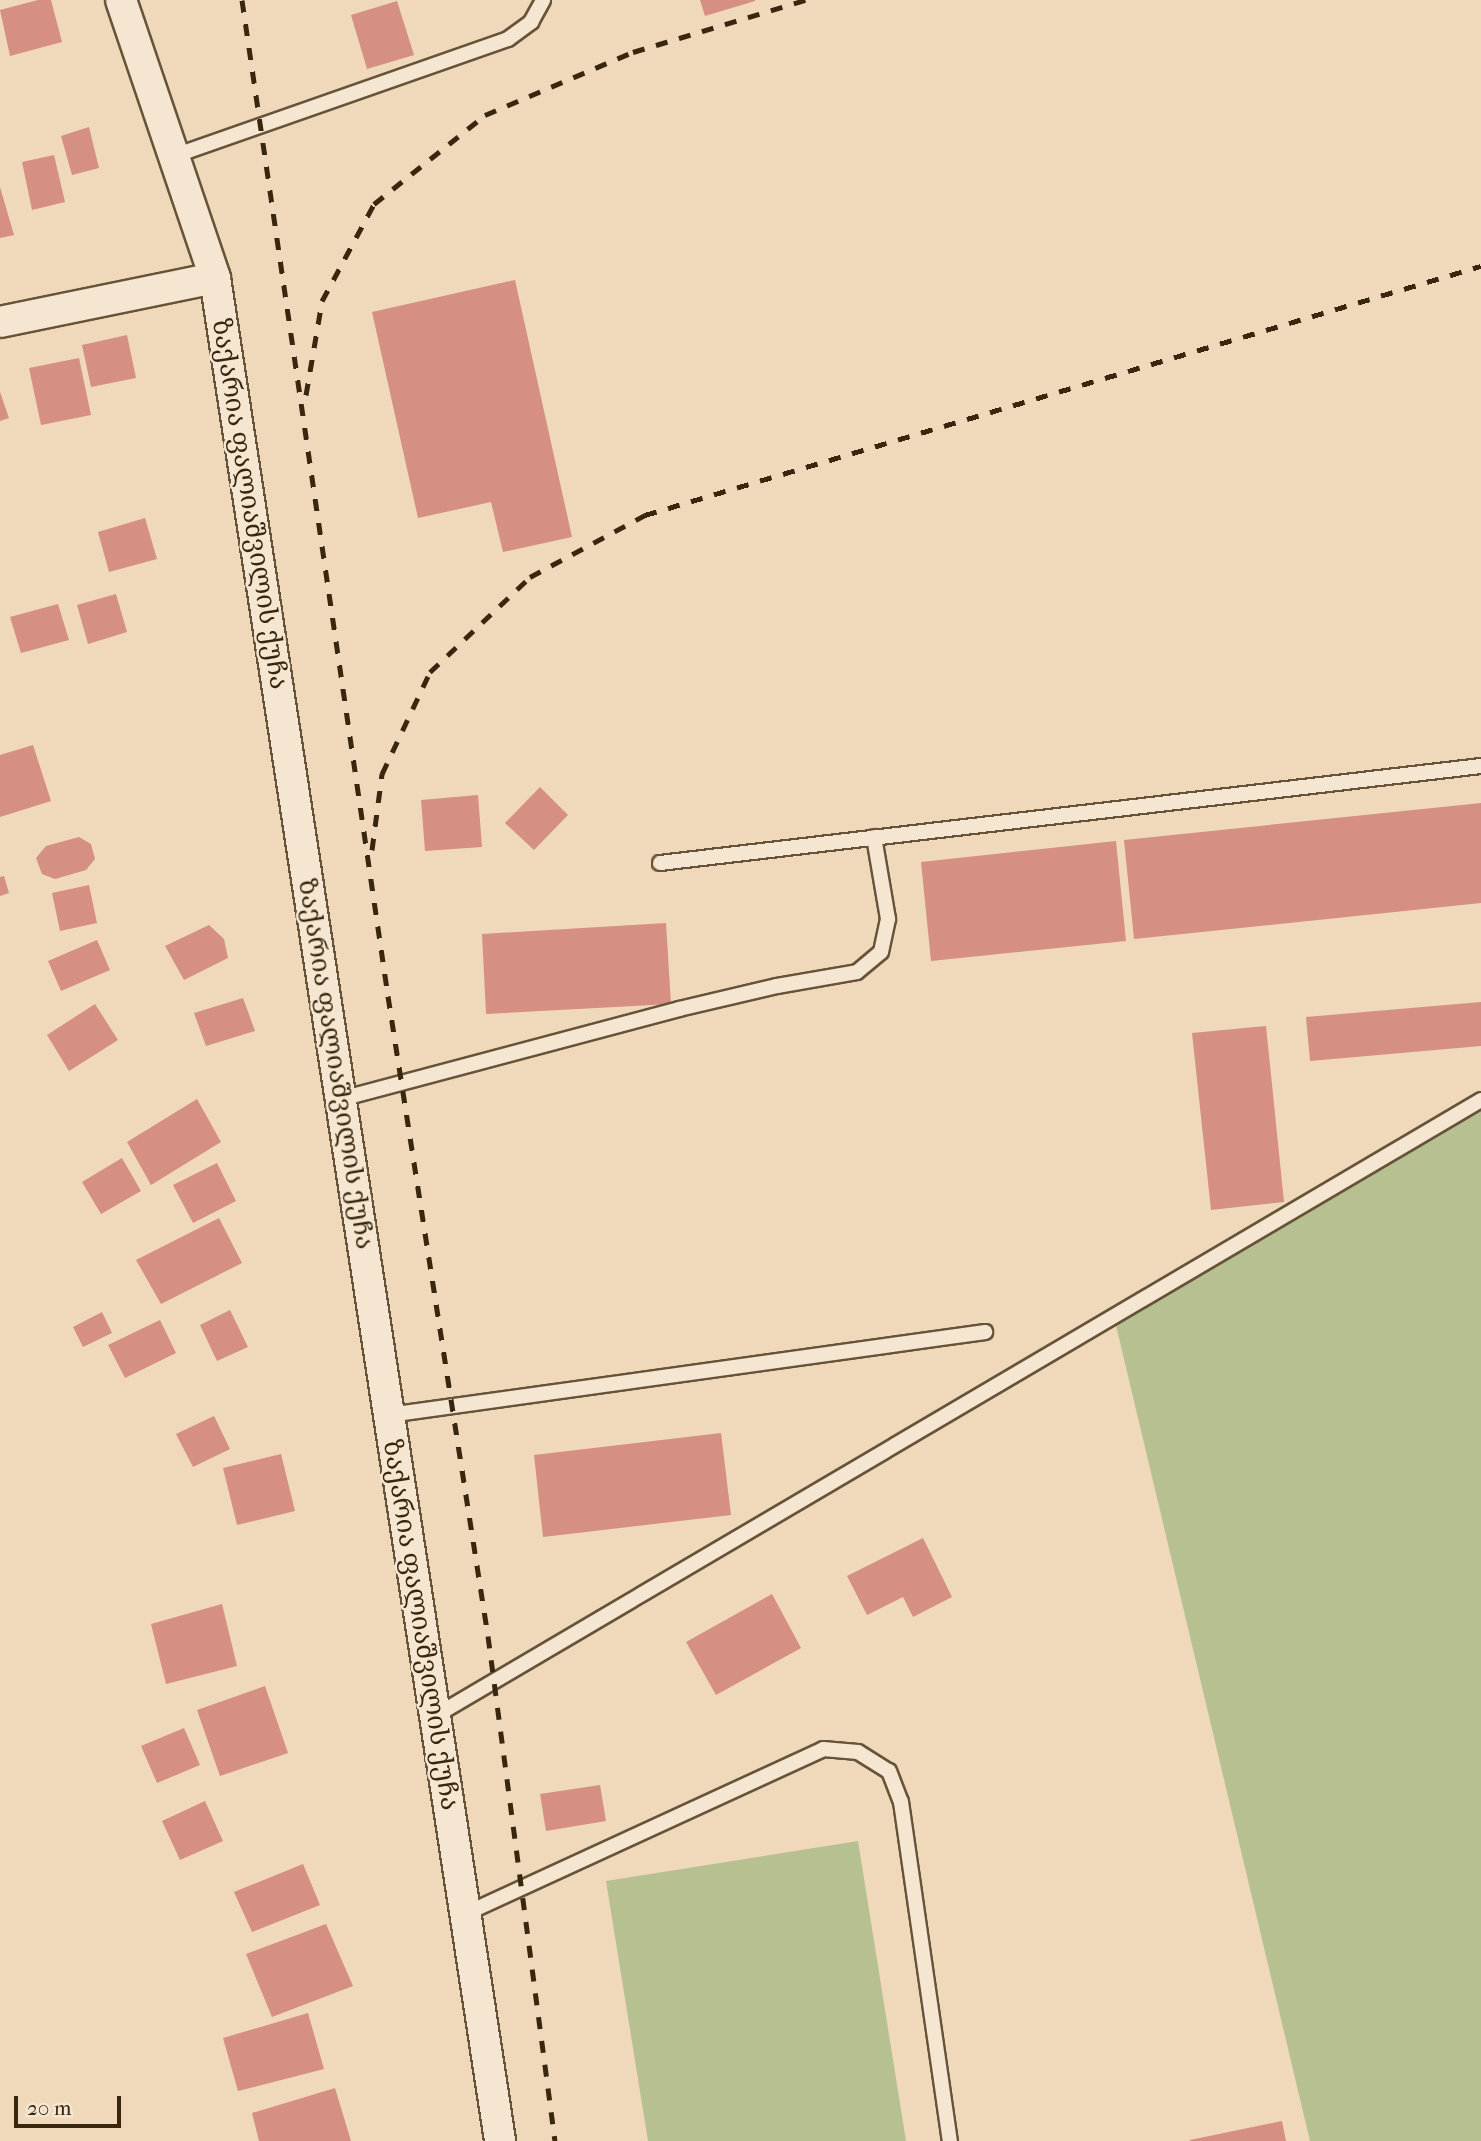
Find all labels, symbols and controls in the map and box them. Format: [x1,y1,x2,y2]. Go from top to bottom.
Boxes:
street label: ზაქარია ფალიაშვილის ქუჩა [205,316,295,692]
street label: ზაქარია ფალიაშვილის ქუჩა [291,876,381,1252]
street label: ზაქარია ფალიაშვილის ქუჩა [376,1437,466,1813]
scale bar [18,2082,124,2126]
text: 20 m [27,2096,71,2120]

